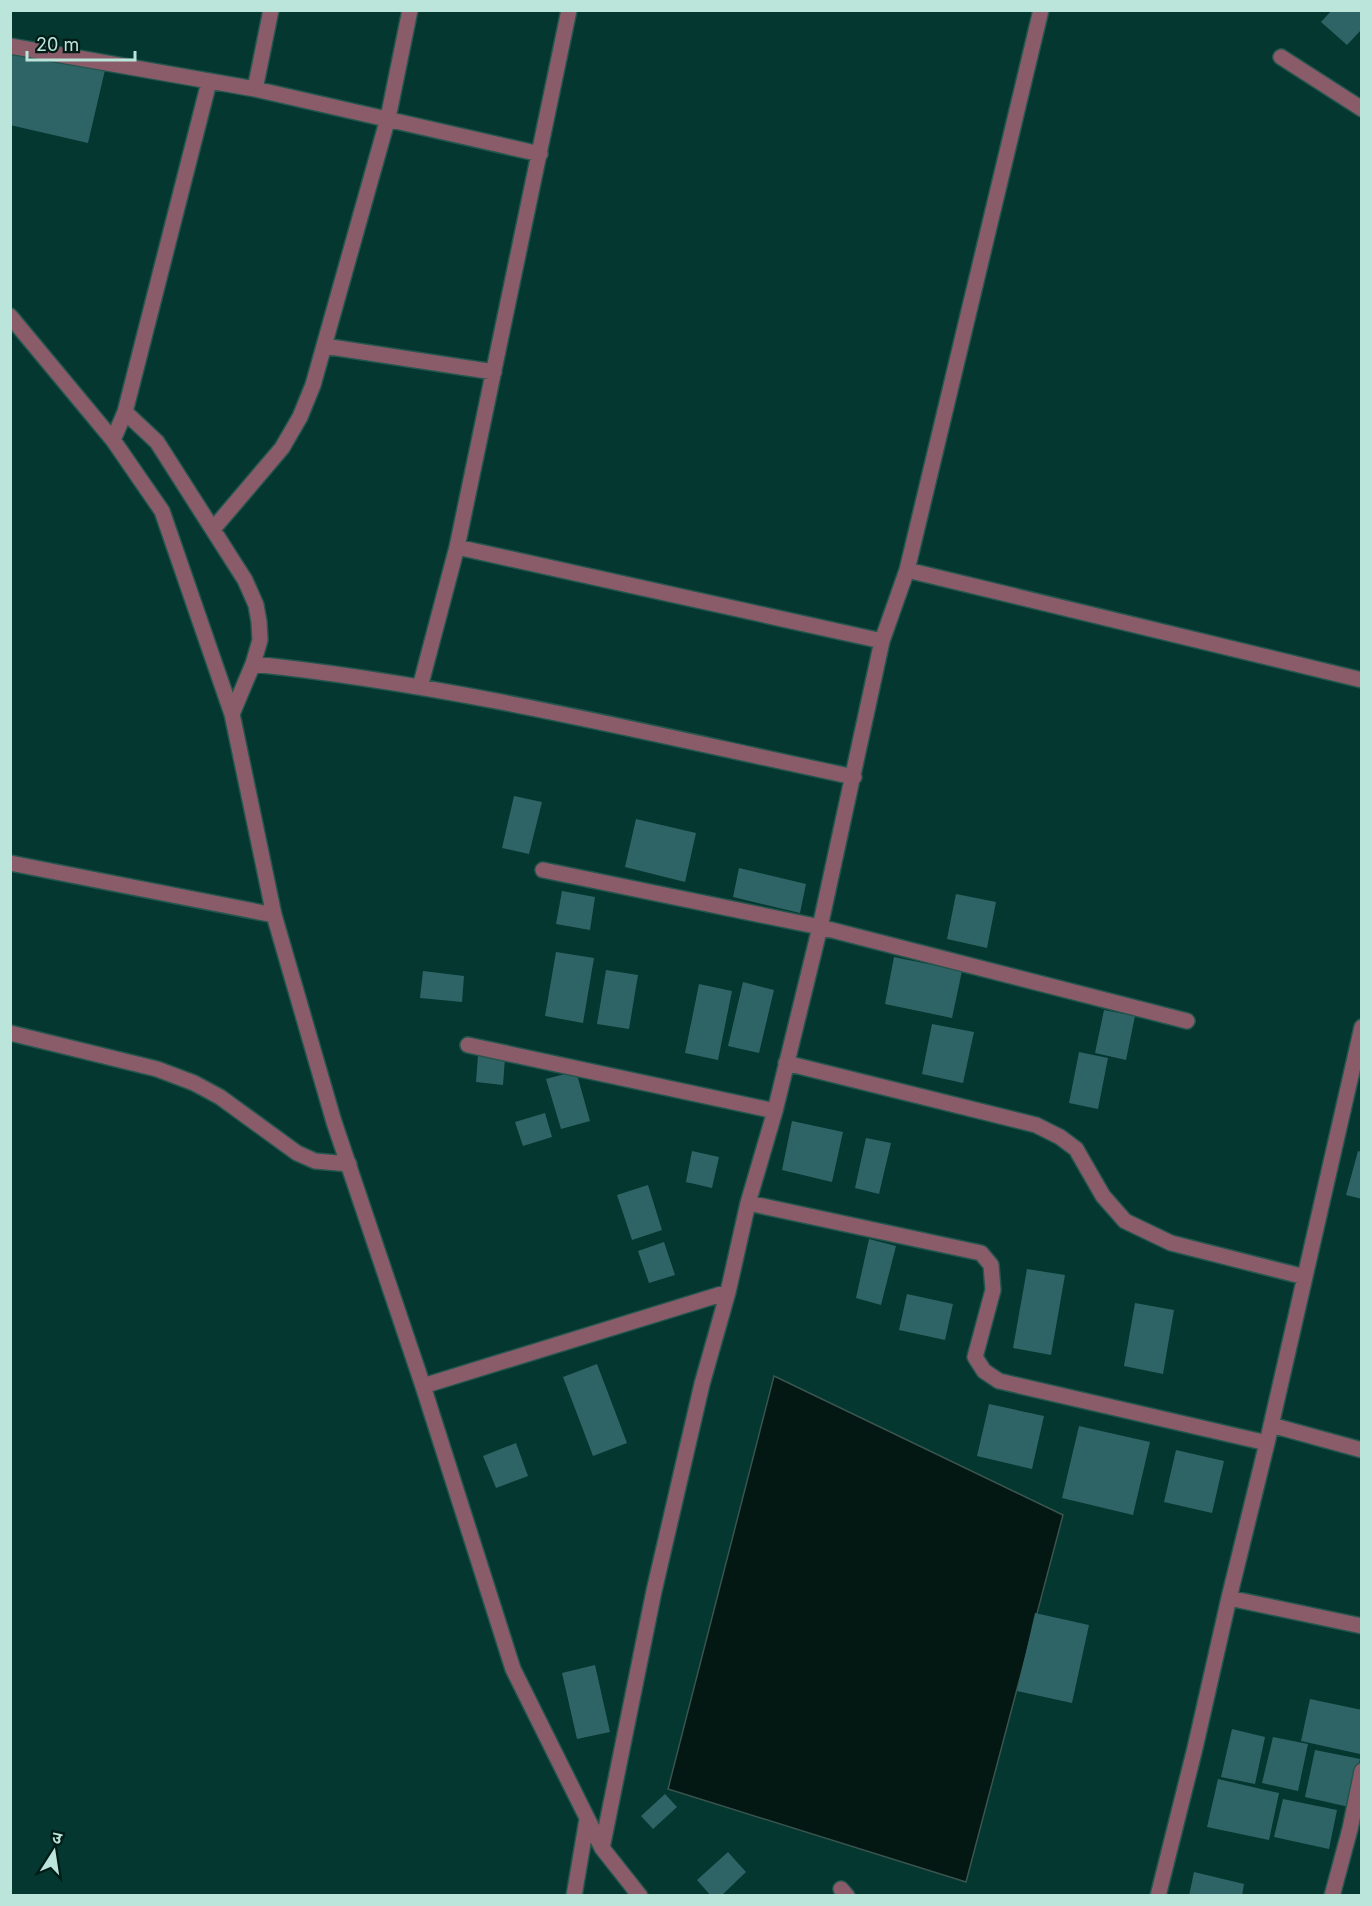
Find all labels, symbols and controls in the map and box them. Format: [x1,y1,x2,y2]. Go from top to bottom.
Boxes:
scale bar [27,24,135,62]
text: 20 m [36,34,79,55]
north arrow [24,1822,84,1882]
text: उ [50,1827,64,1848]

